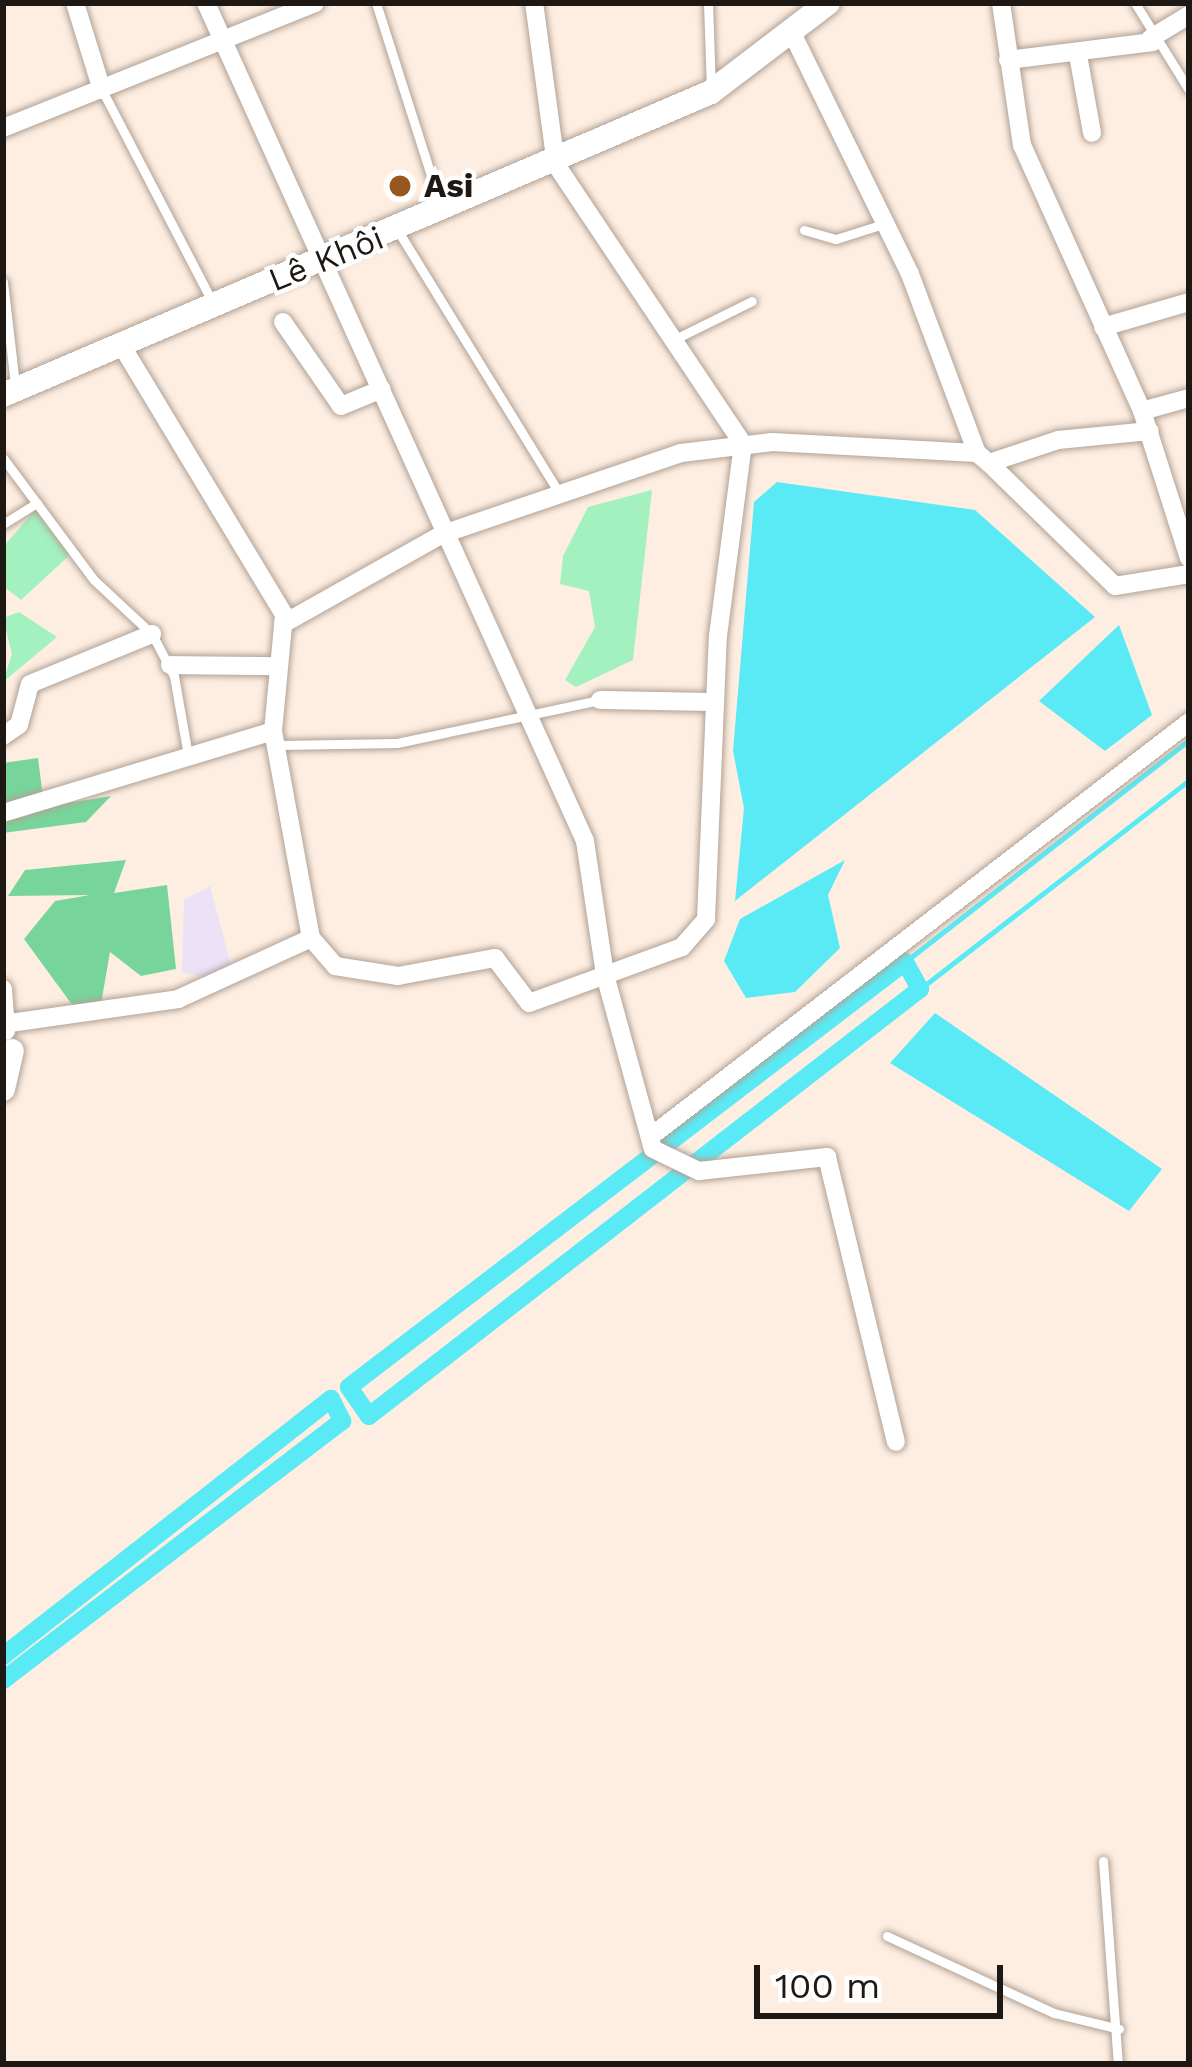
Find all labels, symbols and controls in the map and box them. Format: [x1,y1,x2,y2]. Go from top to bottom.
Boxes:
place label: Asi [424,166,473,206]
marker: Asi [387,173,413,199]
street label: Lê Khôi [263,218,389,300]
scale bar [760,1941,1009,2015]
text: 100 m [775,1965,880,2007]

